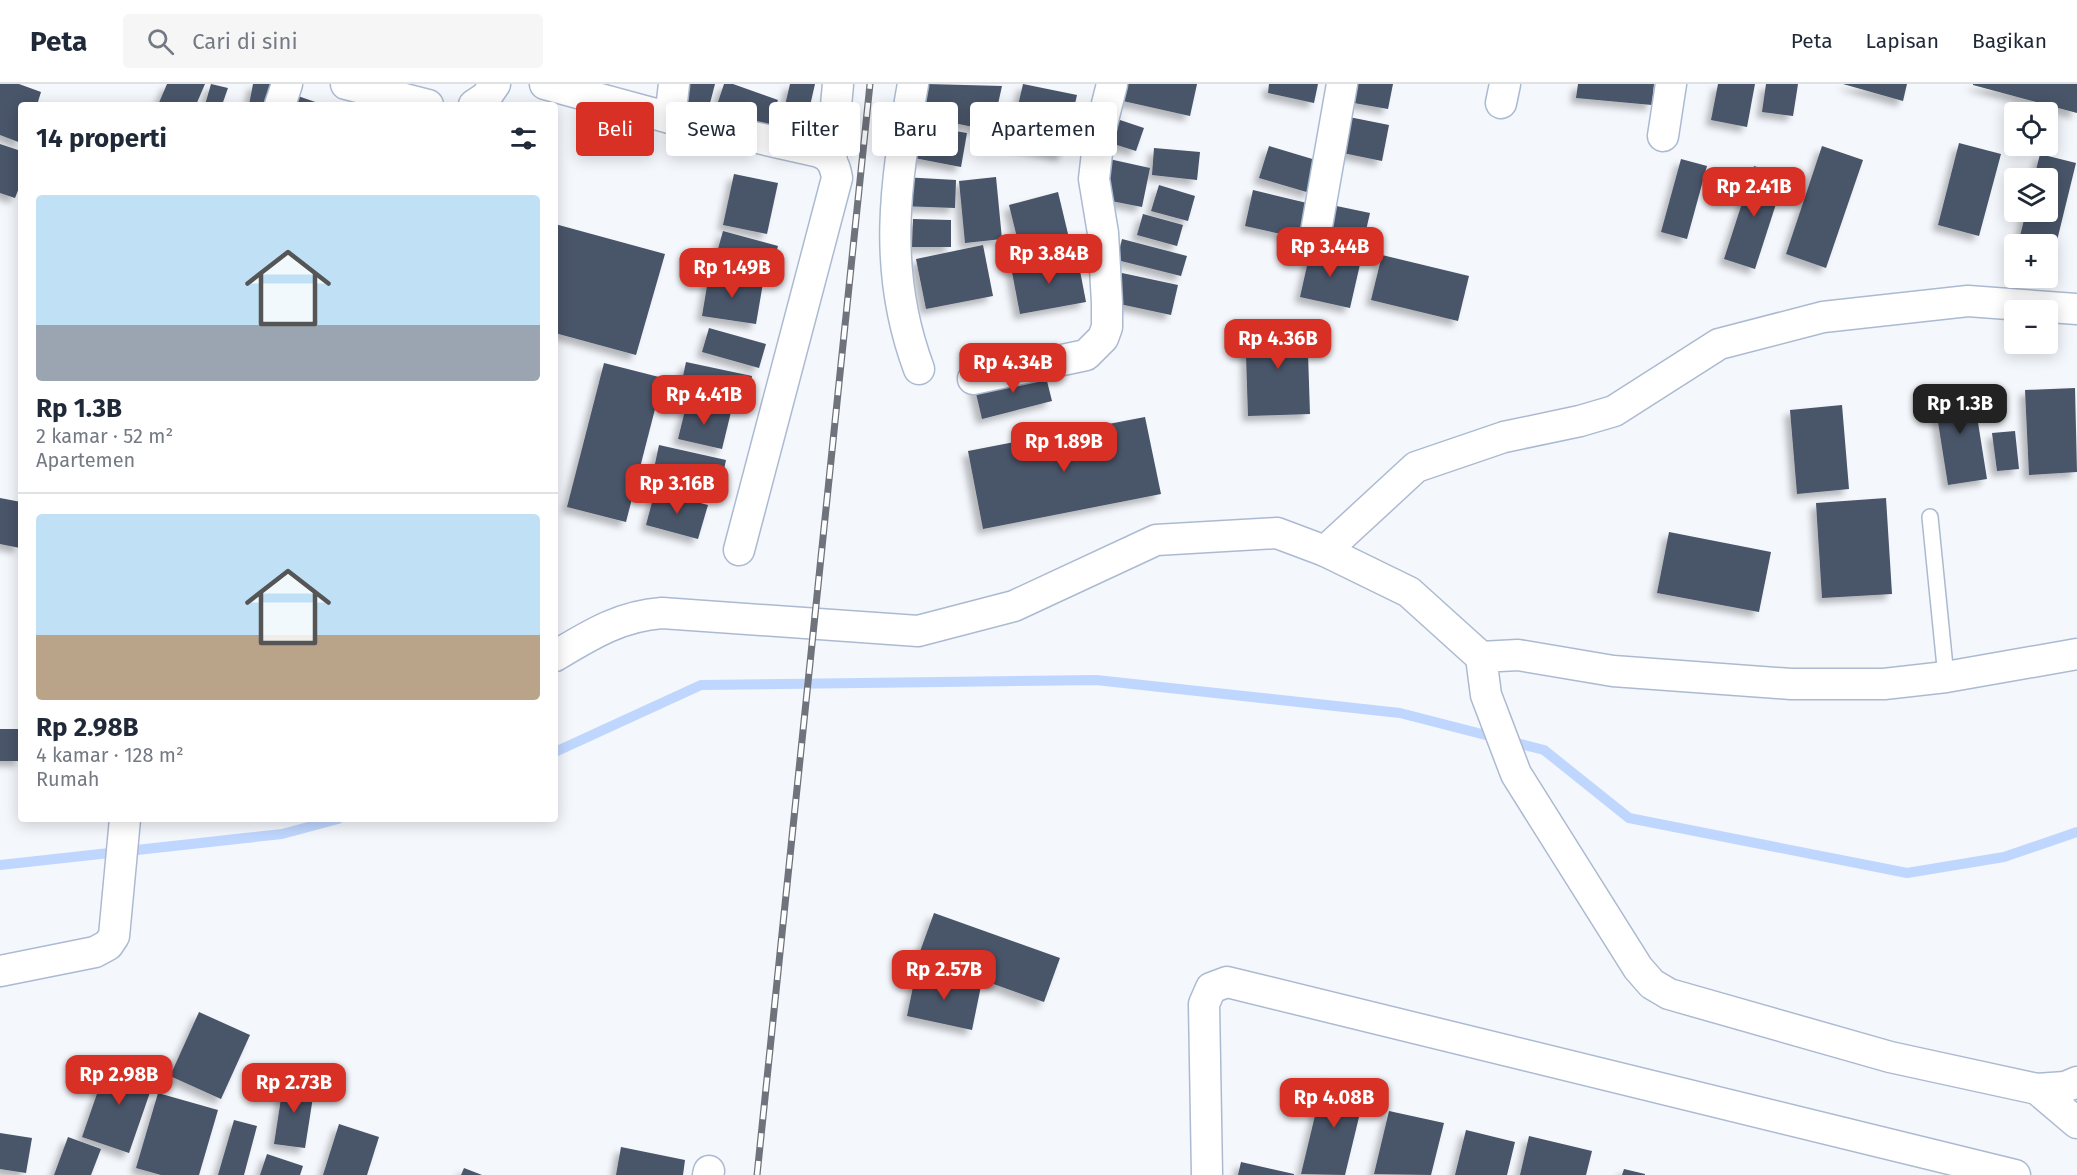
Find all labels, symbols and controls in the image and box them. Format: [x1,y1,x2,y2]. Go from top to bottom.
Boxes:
search box [123,14,543,68]
text: Peta [30,25,87,58]
icon: search [144,25,177,58]
text: Cari di sini [192,28,298,55]
text: Peta [1791,28,1833,54]
text: Lapisan [1866,28,1939,54]
text: Bagikan [1972,28,2047,54]
chip: Beli [576,102,654,156]
chip: Sewa [666,102,757,156]
chip: Filter [769,102,860,156]
chip: Baru [872,102,958,156]
chip: Apartemen [970,102,1117,156]
map controls [2004,102,2058,354]
button: locate [2004,102,2058,156]
icon: filters [507,122,540,155]
text: 14 properti [36,123,167,154]
pin: Rp 2.41B [1692,167,1816,218]
button: layers [2004,168,2058,222]
text: Rp 2.41B [1716,174,1792,198]
pin: Rp 3.44B [1268,227,1392,278]
icon: home [234,234,342,342]
pin: Rp 3.84B [987,234,1111,285]
text: Rp 3.44B [1291,234,1369,258]
button: + [2004,234,2058,288]
text: Rp 3.84B [1009,241,1089,265]
pin: Rp 1.49B [670,248,794,299]
text: Rp 1.49B [693,255,771,279]
button: − [2004,300,2058,354]
pin: Rp 4.36B [1216,319,1340,370]
text: Rp 4.36B [1238,326,1318,350]
pin: Rp 4.34B [951,343,1075,394]
text: Rp 4.34B [973,350,1053,374]
pin: Rp 4.41B [642,375,766,426]
text: Rp 4.41B [666,382,742,406]
pin: Rp 1.3B [1905,384,2015,435]
text: Rp 1.3B [1927,391,1993,415]
text: Rp 1.3B [36,393,122,424]
pin: Rp 1.89B [1002,422,1126,473]
text: 2 kamar · 52 m² [36,424,173,448]
text: Rp 1.89B [1025,429,1103,453]
text: Apartemen [36,448,135,472]
pin: Rp 3.16B [615,464,739,515]
text: Rp 3.16B [639,471,715,495]
icon: home [234,553,342,661]
text: Rp 2.98B [36,712,139,743]
text: 4 kamar · 128 m² [36,743,184,767]
text: Rumah [36,767,99,791]
pin: Rp 2.57B [882,950,1006,1001]
text: Rp 2.57B [906,957,982,981]
pin: Rp 2.98B [57,1055,181,1106]
text: Rp 2.98B [80,1062,158,1086]
pin: Rp 2.73B [232,1063,356,1114]
text: Rp 2.73B [256,1070,332,1094]
pin: Rp 4.08B [1272,1078,1396,1129]
text: Rp 4.08B [1294,1085,1374,1109]

